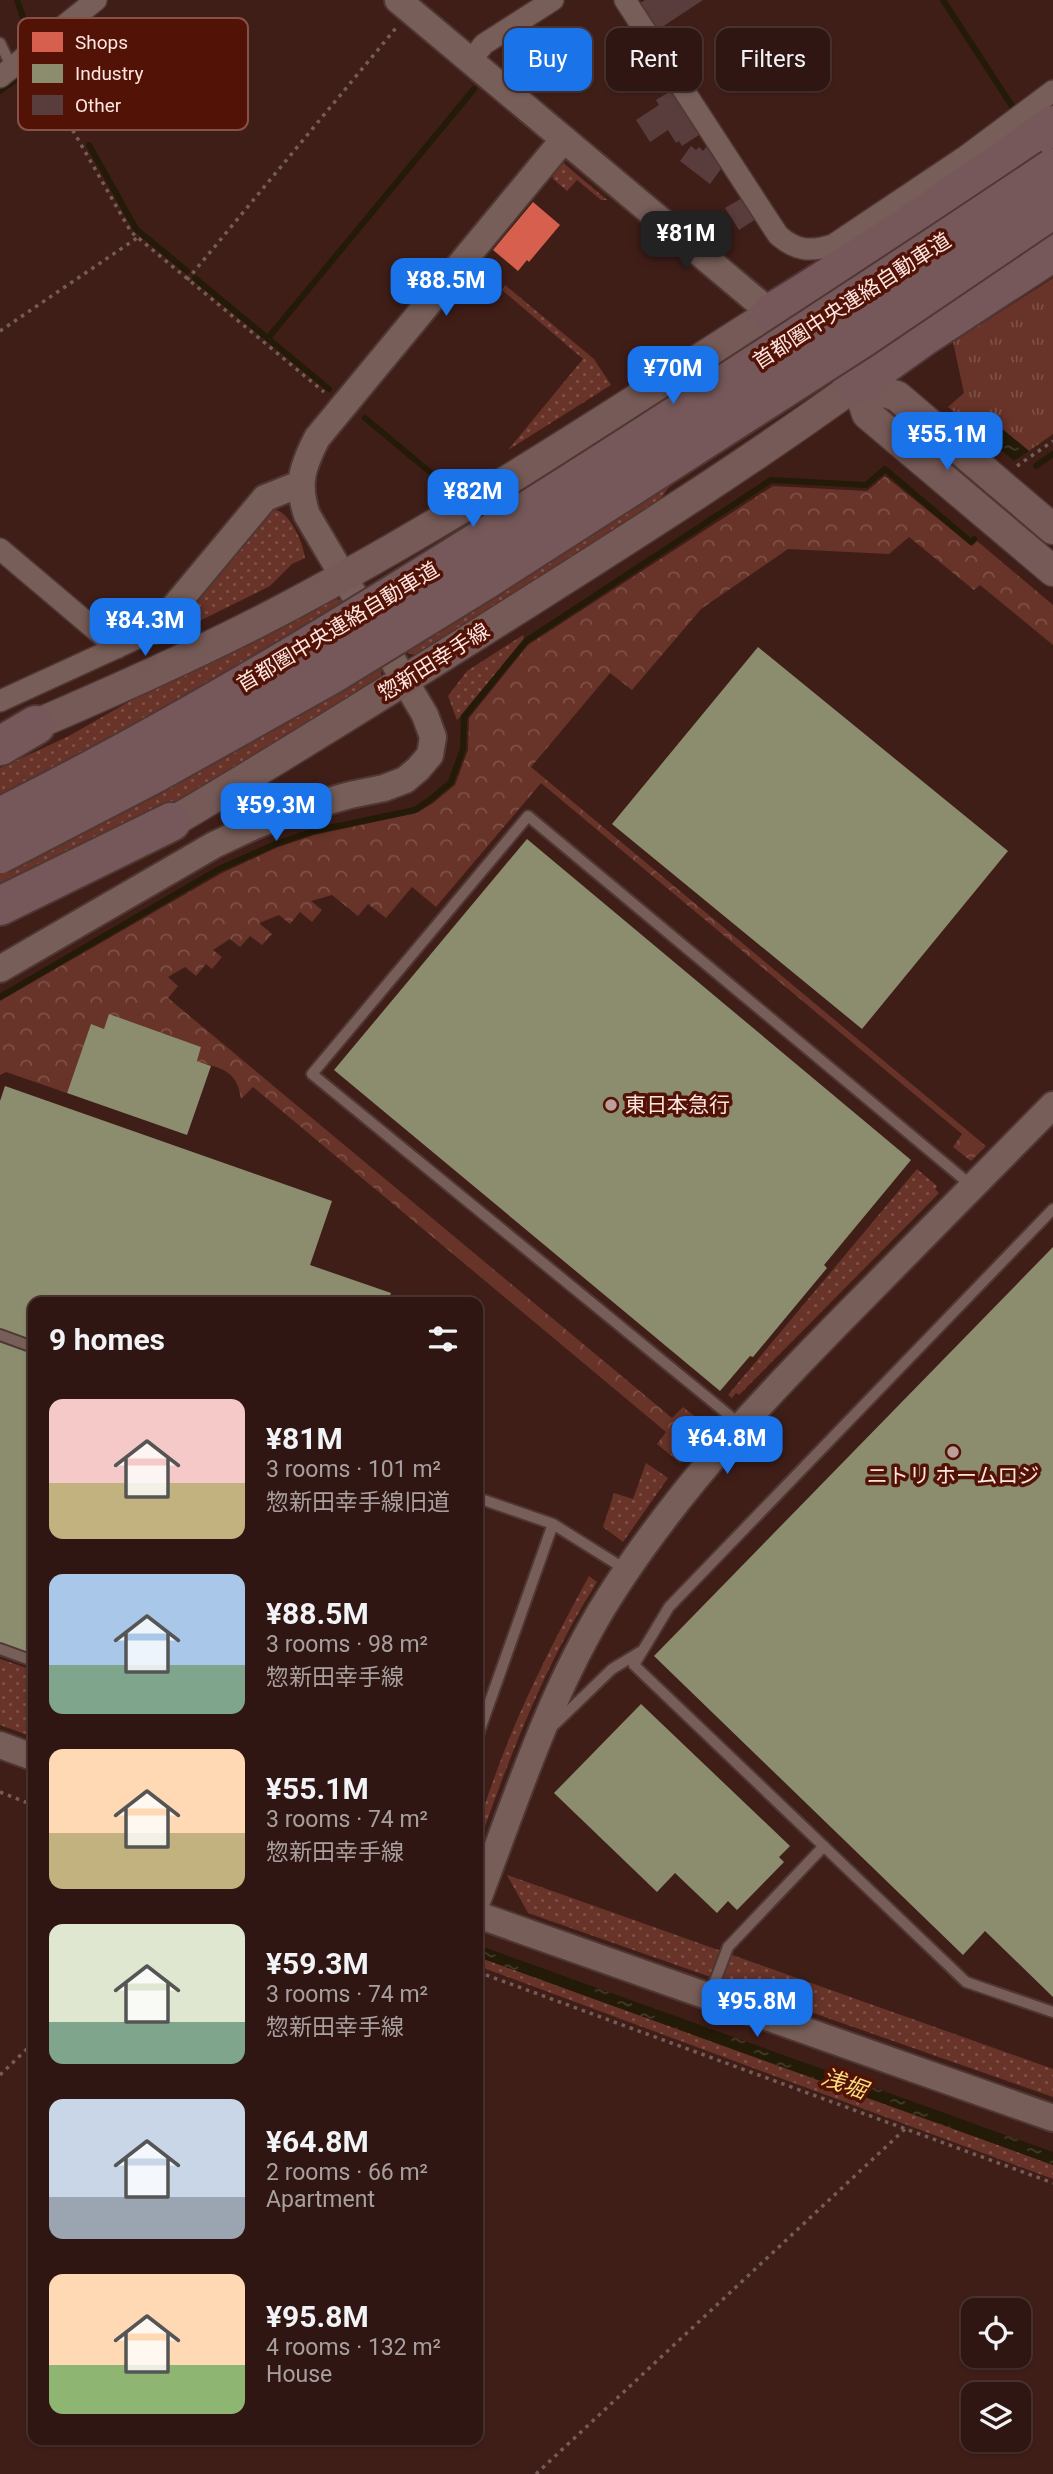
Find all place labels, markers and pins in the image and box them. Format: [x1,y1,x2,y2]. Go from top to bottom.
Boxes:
pin: ¥81M [645,212,727,271]
pin: ¥88.5M [389,258,503,318]
pin: ¥70M [632,346,714,406]
pin: ¥55.1M [890,412,1004,472]
pin: ¥82M [432,470,514,529]
pin: ¥84.3M [88,598,202,658]
pin: ¥59.3M [219,784,333,843]
place label: 東日本急行 [625,1093,730,1117]
marker: 東日本急行 [603,1097,619,1113]
pin: ¥64.8M [670,1416,784,1476]
marker: ニトリ ホームロジ [945,1444,961,1460]
place label: ニトリ ホームロジ [867,1464,1039,1488]
pin: ¥95.8M [700,1980,814,2039]

